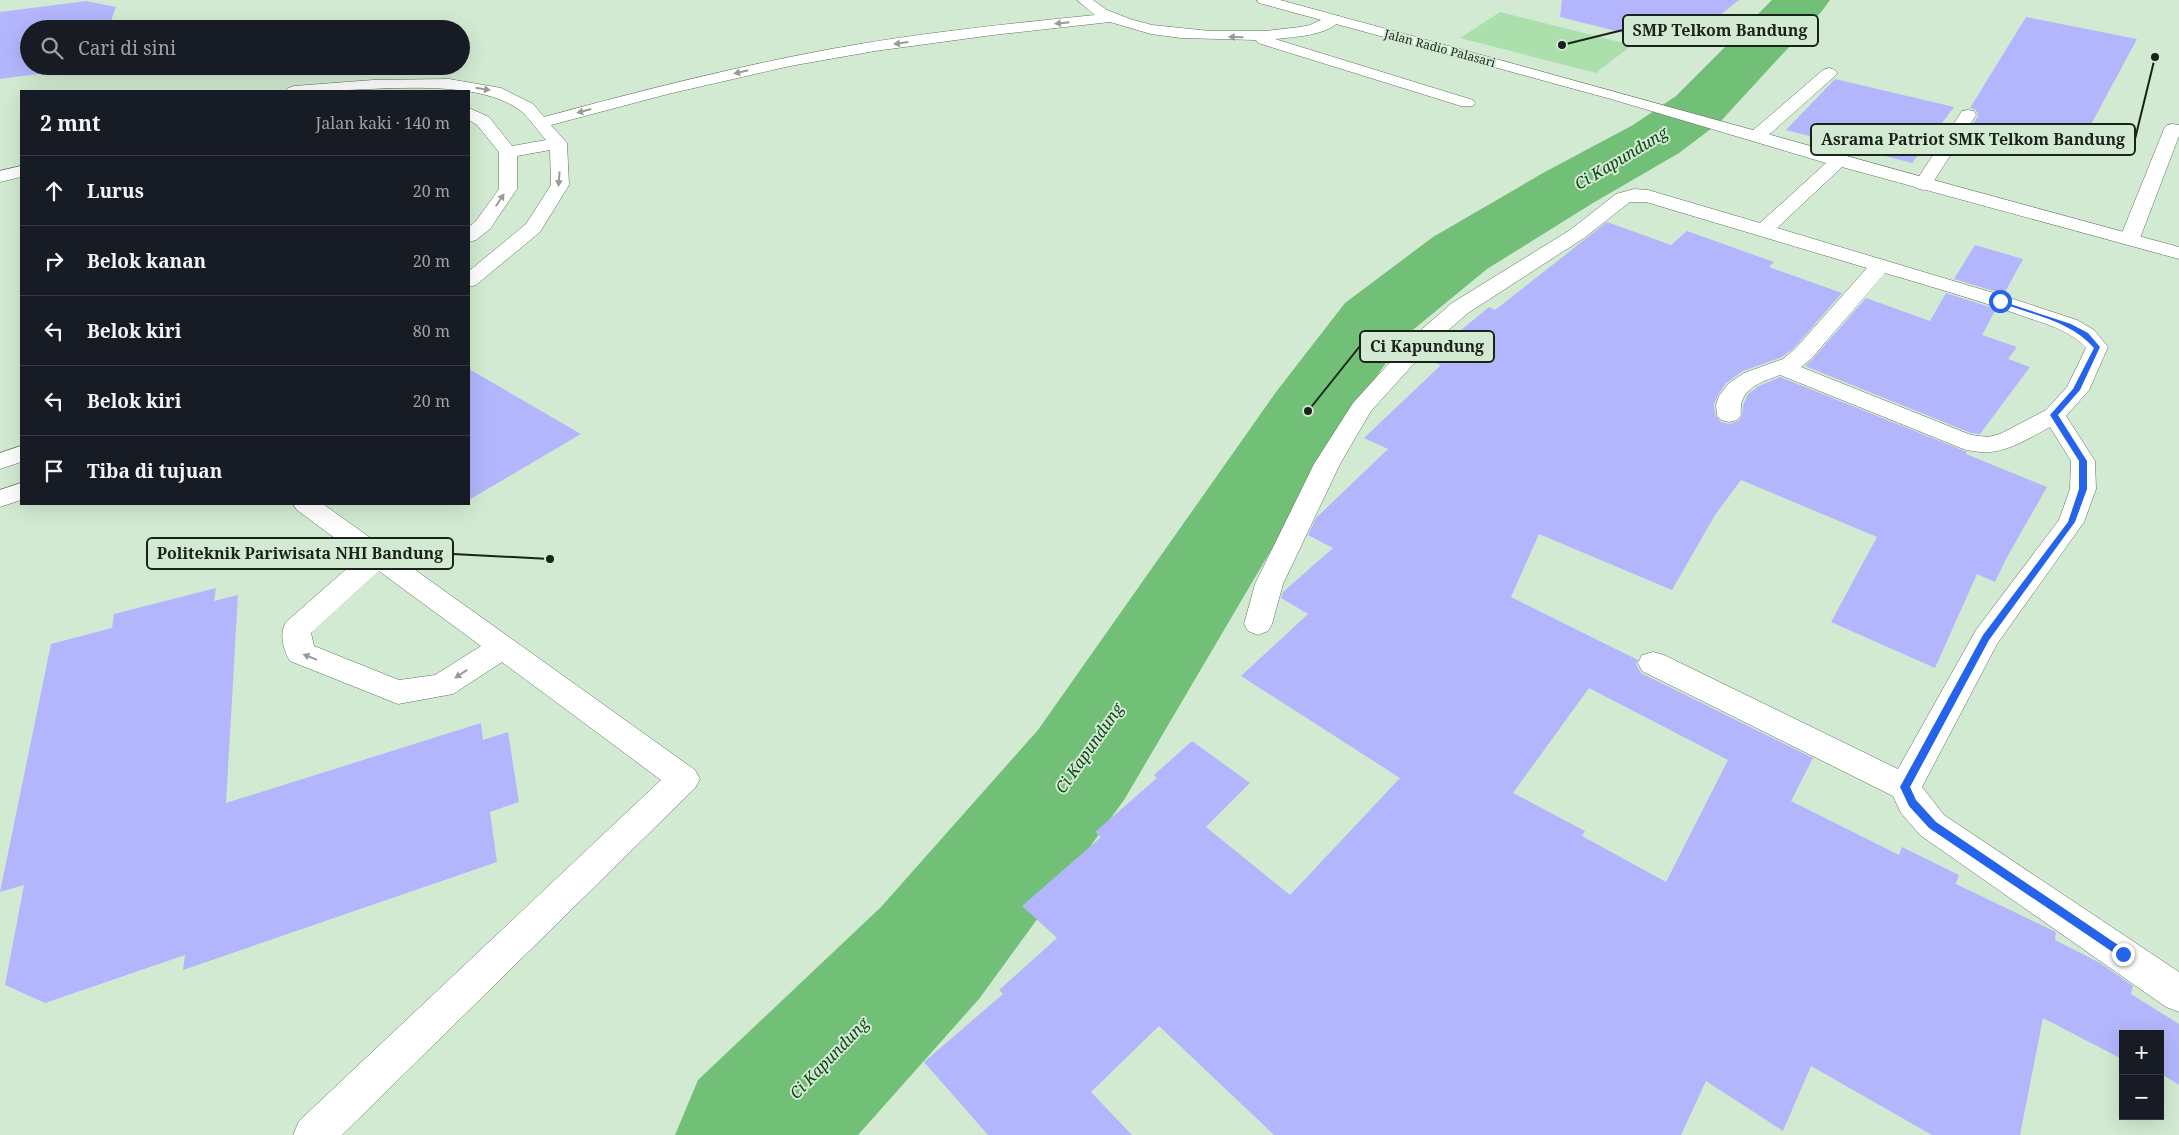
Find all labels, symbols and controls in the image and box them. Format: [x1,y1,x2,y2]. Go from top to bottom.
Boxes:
callout: SMP Telkom Bandung [1623,15,1818,46]
one-way arrow [1054,19,1070,27]
text: SMP Telkom Bandung [1633,19,1807,41]
search box [20,20,470,75]
street label: Jalan Radio Palasari [1382,25,1498,71]
one-way arrow [1227,33,1243,41]
icon: search [38,34,66,62]
text: Cari di sini [78,35,176,61]
one-way arrow [893,39,909,47]
one-way arrow [734,68,749,76]
one-way arrow [475,85,491,93]
one-way arrow [576,107,591,115]
text: 2 mnt [40,109,101,137]
text: Jalan kaki · 140 m [316,112,450,134]
water label: Ci Kapundung [1570,121,1673,195]
callout: Asrama Patriot SMK Telkom Bandung [1811,124,2135,155]
text: Asrama Patriot SMK Telkom Bandung [1821,128,2125,150]
one-way arrow [554,171,562,187]
icon: ahead [40,177,68,205]
text: Lurus [87,178,144,204]
text: 20 m [413,180,450,202]
one-way arrow [495,193,505,207]
icon: right [40,247,68,275]
text: Belok kanan [87,248,206,274]
text: 20 m [413,250,450,272]
route start [1989,290,2012,313]
icon: left [40,317,68,345]
text: Belok kiri [87,318,181,344]
text: 80 m [413,320,450,342]
callout: Ci Kapundung [1360,331,1494,362]
text: Ci Kapundung [1370,335,1484,357]
icon: left [40,387,68,415]
text: Belok kiri [87,388,181,414]
text: 20 m [413,390,450,412]
icon: arrive [40,457,68,485]
text: Tiba di tujuan [87,458,222,484]
callout: Politeknik Pariwisata NHI Bandung [147,538,453,569]
text: Politeknik Pariwisata NHI Bandung [157,542,443,564]
one-way arrow [302,653,317,661]
one-way arrow [455,669,468,678]
water label: Ci Kapundung [1050,698,1129,797]
route end [2112,943,2135,966]
water label: Ci Kapundung [785,1012,874,1103]
map controls [2119,1030,2164,1120]
button: + [2119,1030,2164,1075]
button: − [2119,1075,2164,1120]

